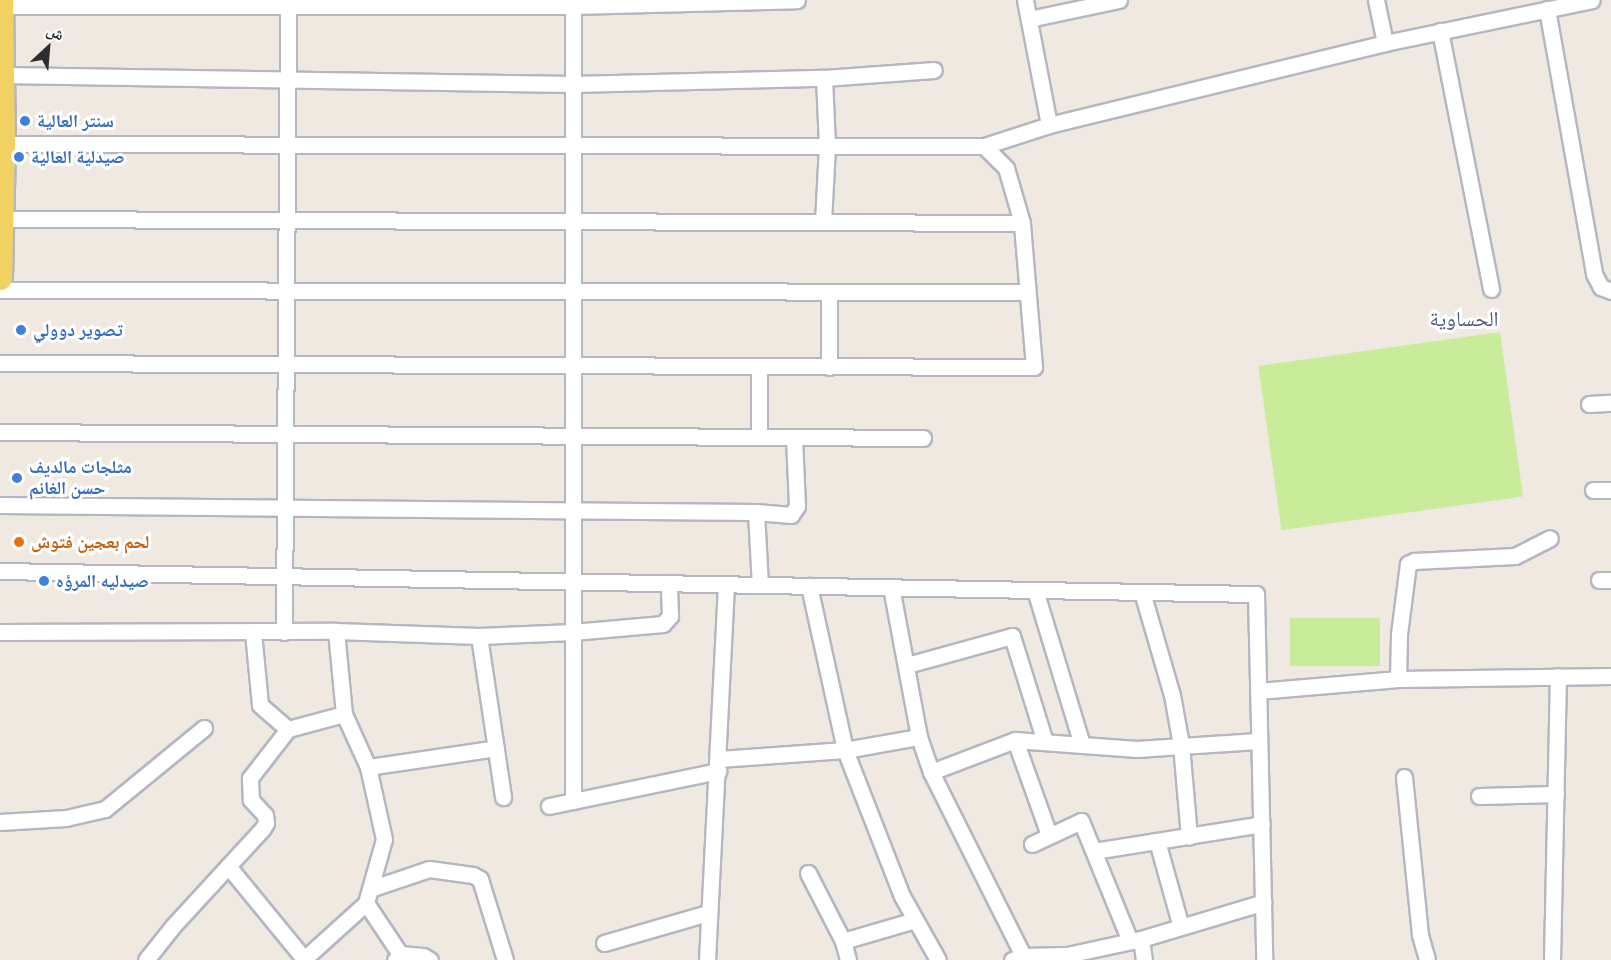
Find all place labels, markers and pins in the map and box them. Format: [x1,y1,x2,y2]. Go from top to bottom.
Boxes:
place label: سنتر العالية [37,110,114,132]
marker: سنتر العالية [18,114,32,128]
place label: صيدلية العالية [31,146,125,168]
marker: صيدلية العالية [12,150,26,164]
place label: تصوير دوولي [33,319,123,341]
marker: تصوير دوولي [14,323,28,337]
place label: مثلجات مالديف حسن الغانم [29,457,132,500]
marker: مثلجات مالديف حسن الغانم [10,471,24,485]
place label: لحم بعجين فتوش [31,531,149,553]
marker: لحم بعجين فتوش [12,535,26,549]
place label: صيدليه المرؤه [56,570,149,592]
marker: صيدليه المرؤه [37,574,51,588]

